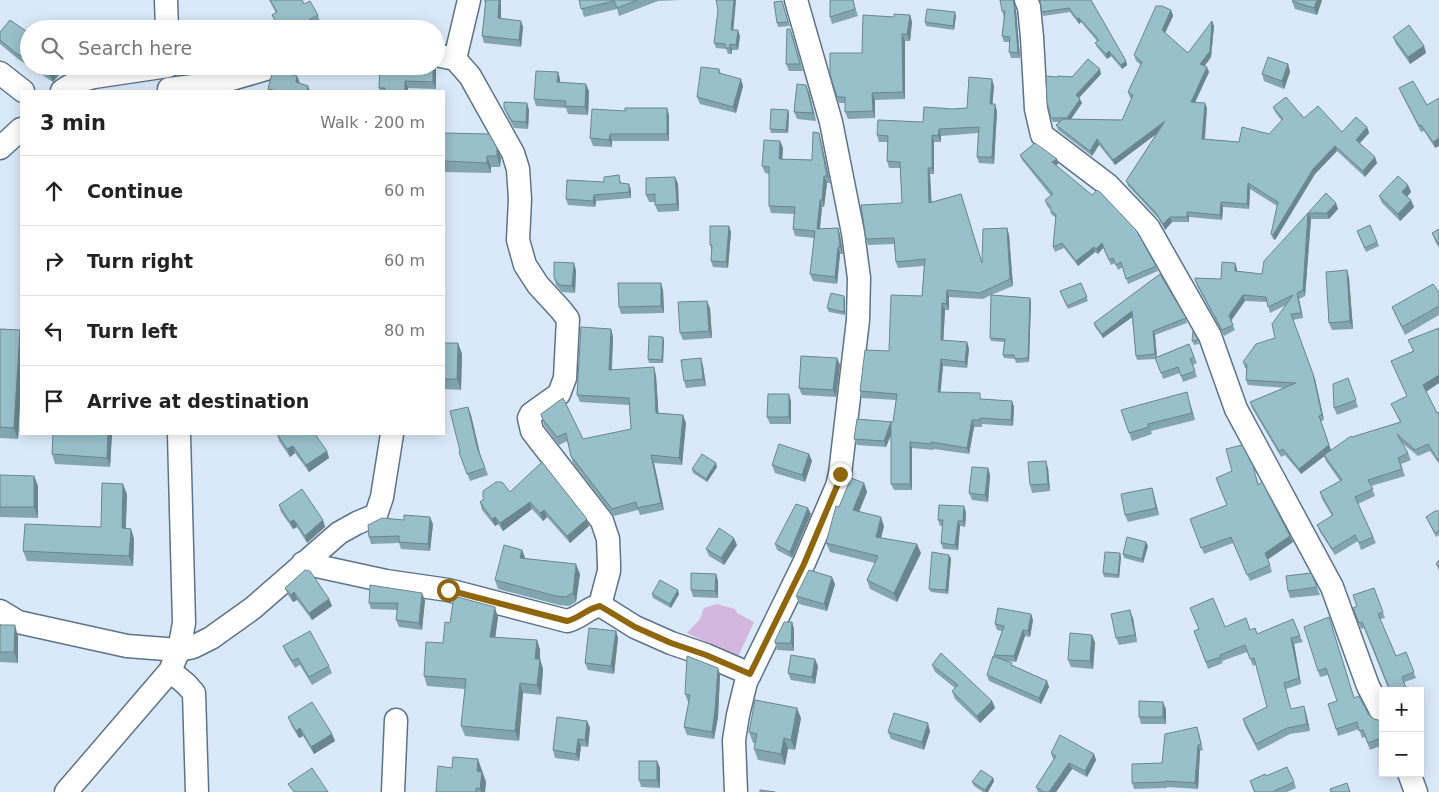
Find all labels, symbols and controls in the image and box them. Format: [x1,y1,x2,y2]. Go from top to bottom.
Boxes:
search box [20,20,445,75]
icon: search [38,34,66,62]
text: Search here [78,37,192,59]
text: 3 min [40,111,106,135]
text: Walk · 200 m [320,113,425,132]
icon: ahead [40,177,68,205]
text: Continue [87,180,183,202]
text: 60 m [384,181,425,200]
icon: right [40,247,68,275]
text: Turn right [87,250,193,272]
text: 60 m [384,251,425,270]
icon: left [40,317,68,345]
text: Turn left [87,320,178,342]
text: 80 m [384,321,425,340]
icon: arrive [40,387,68,415]
text: Arrive at destination [87,390,309,412]
route end [829,463,852,486]
route start [437,579,460,602]
map controls [1379,687,1424,777]
button: + [1379,687,1424,732]
button: − [1379,732,1424,777]

